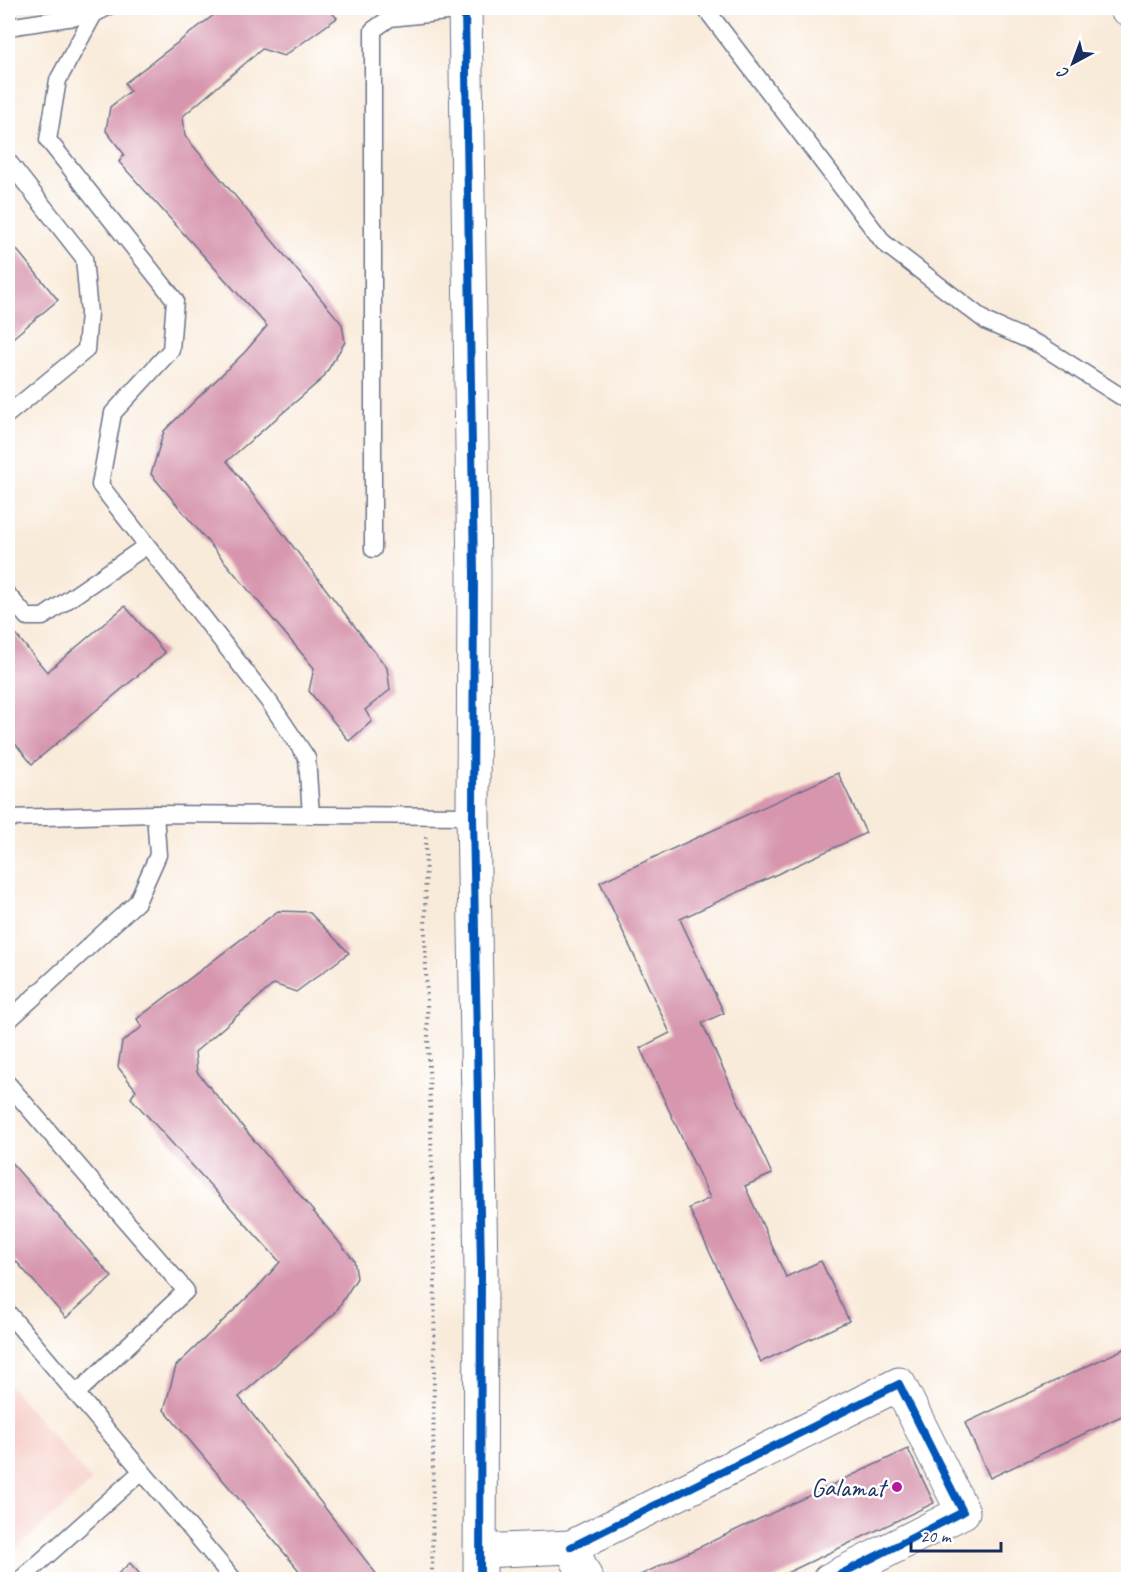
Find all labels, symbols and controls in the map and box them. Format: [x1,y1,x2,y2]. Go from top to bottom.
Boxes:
north arrow [1043,33,1103,93]
text: С [1053,62,1073,84]
place label: Galamat [811,1471,888,1504]
marker: Galamat [890,1480,904,1494]
scale bar [911,1515,1001,1553]
text: 20 m [920,1525,953,1547]

